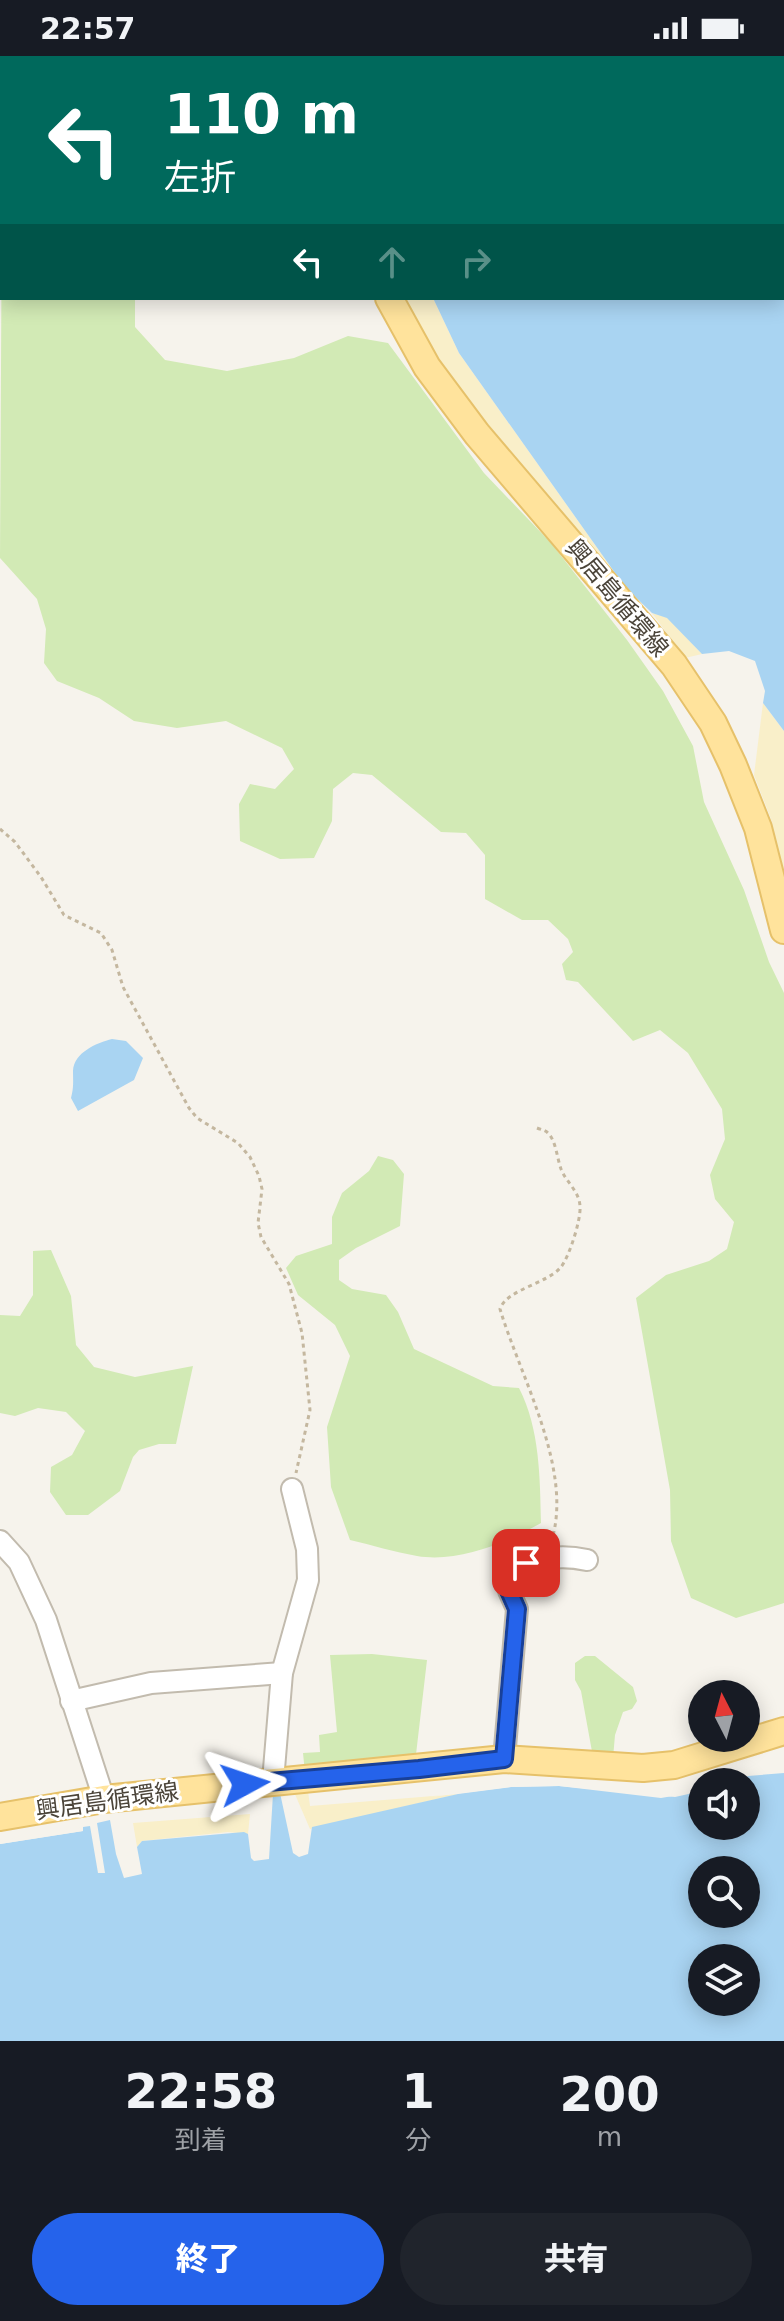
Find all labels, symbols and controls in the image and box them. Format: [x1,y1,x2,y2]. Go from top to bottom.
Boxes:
text: 22:57 [40,11,136,46]
text: 110 m [164,81,359,146]
icon: left [32,88,136,192]
text: 左折 [164,157,236,198]
icon: left [286,240,330,284]
icon: ahead [370,240,414,284]
icon: right [454,240,498,284]
street label: 興居島循環線 [560,534,674,662]
pin [492,1529,560,1597]
icon: arrive [504,1541,548,1585]
north arrow [688,1680,760,1752]
map controls [688,1680,760,2016]
position arrow [203,1742,287,1826]
button: sound [688,1768,760,1840]
street label: 興居島循環線 [34,1777,180,1825]
button: search [688,1856,760,1928]
button: layers [688,1944,760,2016]
text: 22:58 [124,2063,277,2119]
text: 1 [402,2063,435,2119]
text: 200 [559,2066,660,2122]
text: m [597,2122,622,2152]
text: 到着 [175,2125,227,2155]
text: 分 [405,2125,431,2155]
button: 終了 [32,2213,384,2305]
button: 共有 [400,2213,752,2305]

